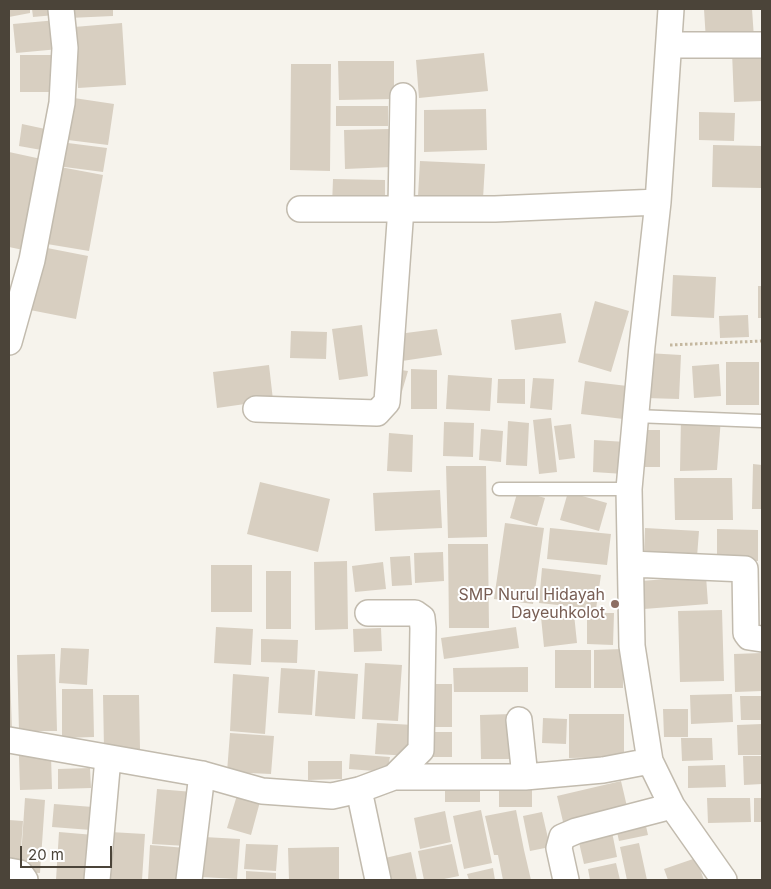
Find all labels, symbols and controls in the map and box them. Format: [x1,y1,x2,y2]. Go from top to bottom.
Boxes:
place label: SMP Nurul Hidayah Dayeuhkolot [459,585,605,623]
marker: SMP Nurul Hidayah Dayeuhkolot [609,598,621,610]
scale bar [22,836,115,868]
text: 20 m [28,845,64,864]

